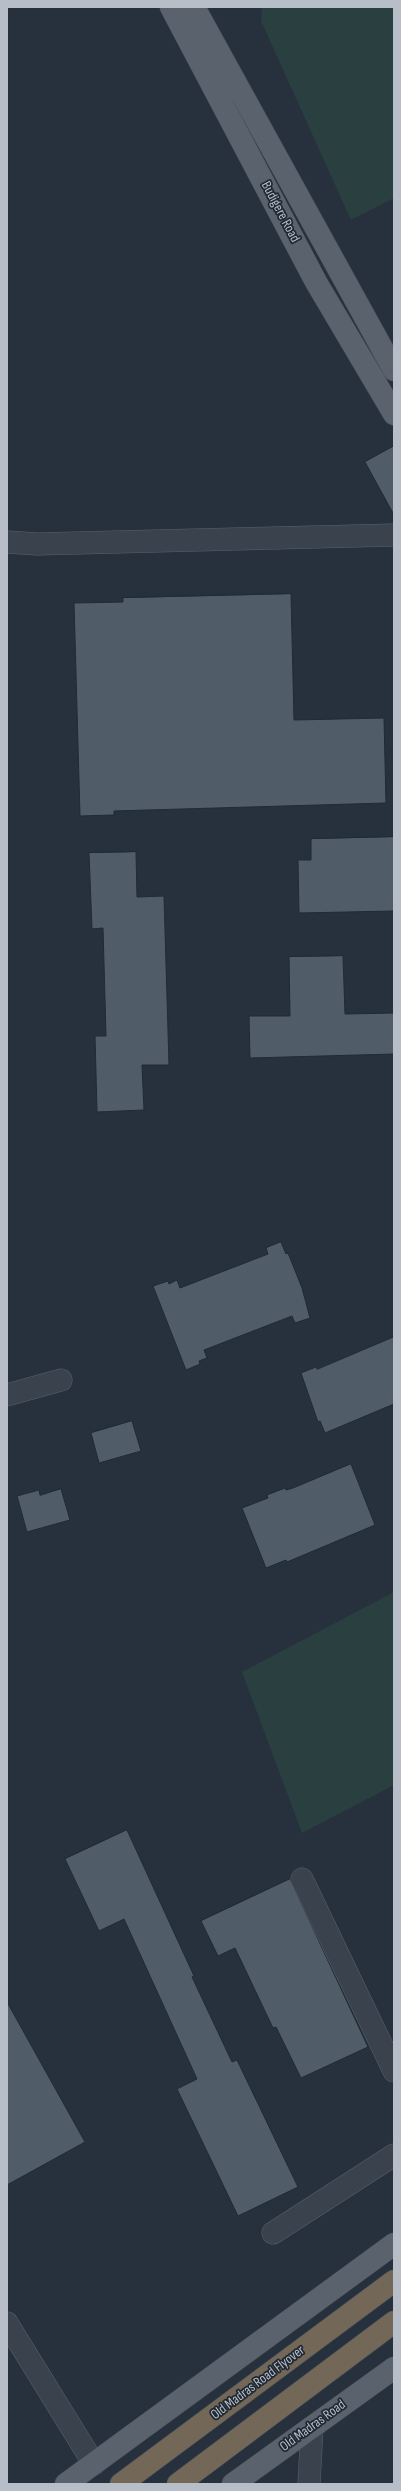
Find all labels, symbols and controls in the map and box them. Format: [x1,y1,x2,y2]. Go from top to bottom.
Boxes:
street label: Budigere Road [257,179,303,245]
street label: Old Madras Road Flyover [208,2342,308,2424]
street label: Old Madras Road [277,2397,349,2455]

